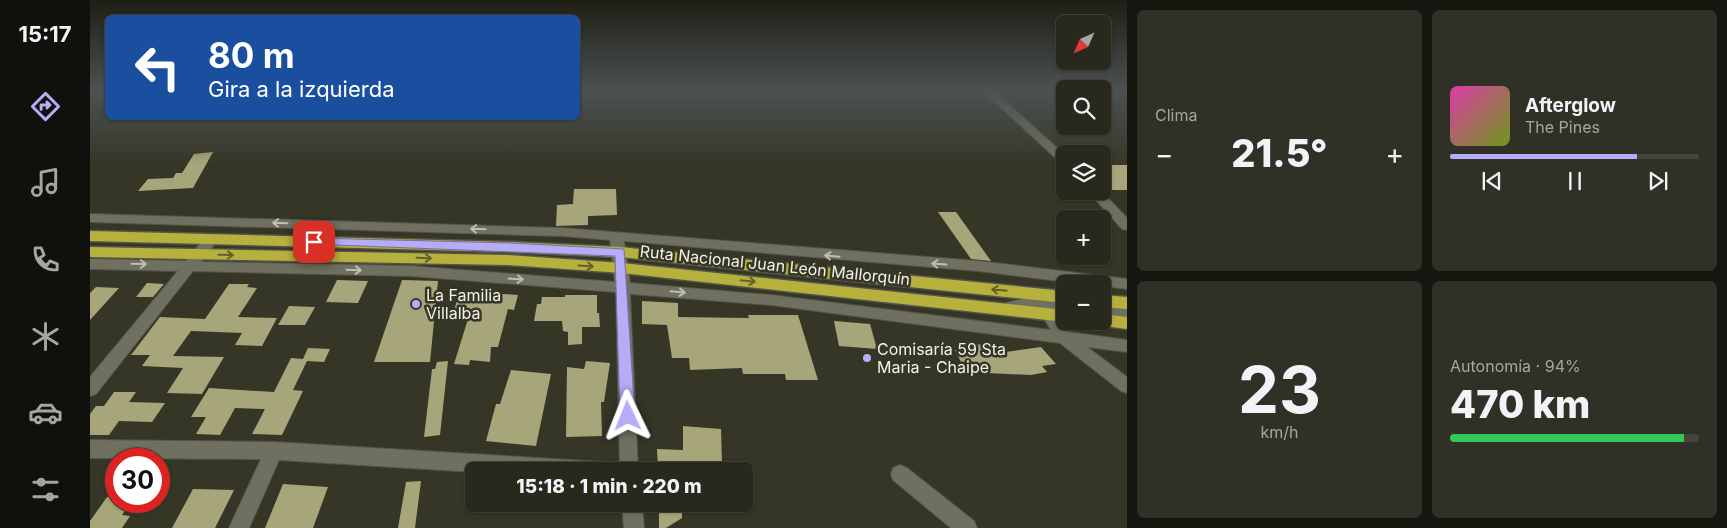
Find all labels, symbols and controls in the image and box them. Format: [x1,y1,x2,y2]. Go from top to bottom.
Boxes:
north arrow [1056,15,1111,70]
map controls [1056,15,1111,330]
text: 15:17 [18,21,72,47]
text: 80 m [208,34,295,76]
icon: left [125,35,190,100]
text: Gira a la izquierda [208,76,395,102]
button: search [1056,80,1111,135]
icon: directions [28,89,63,124]
text: Afterglow [1525,94,1616,117]
text: Clima [1155,105,1197,125]
text: The Pines [1525,117,1600,137]
text: 21.5° [1231,130,1328,176]
text: − [1155,137,1174,171]
text: + [1385,137,1404,171]
button: layers [1056,145,1111,200]
icon: music [28,165,63,200]
icon: previous [1478,167,1506,195]
icon: pause [1561,167,1589,195]
icon: next [1644,167,1672,195]
button: + [1056,210,1111,265]
one-way arrow [273,218,289,228]
pin [293,221,335,263]
one-way arrow [470,225,486,234]
icon: arrive [300,228,328,256]
street label: Ruta Nacional Juan León Mallorquín [639,241,911,289]
icon: phone [28,242,63,277]
one-way arrow [218,250,234,260]
one-way arrow [824,251,840,260]
one-way arrow [415,253,431,263]
one-way arrow [932,259,948,268]
one-way arrow [130,260,146,269]
one-way arrow [578,261,594,270]
one-way arrow [345,265,361,274]
one-way arrow [508,274,524,283]
button: − [1056,275,1111,330]
one-way arrow [739,276,755,286]
place label: La Familia Villalba [426,285,501,323]
one-way arrow [991,285,1007,295]
one-way arrow [670,287,686,297]
marker: La Familia Villalba [410,298,422,310]
icon: climate [28,319,63,354]
place label: Comisaría 59 Sta Maria - Chaipe [877,339,1006,377]
text: 23 [1238,350,1321,429]
marker: Comisaría 59 Sta Maria - Chaipe [861,352,873,364]
text: Autonomía · 94% [1450,356,1581,376]
text: 470 km [1450,381,1590,427]
position arrow [601,389,653,441]
icon: car [28,395,63,430]
text: km/h [1260,422,1299,442]
speed limit sign: 30 [105,448,170,513]
icon: filters [28,472,63,507]
text: 15:18 · 1 min · 220 m [516,475,702,498]

